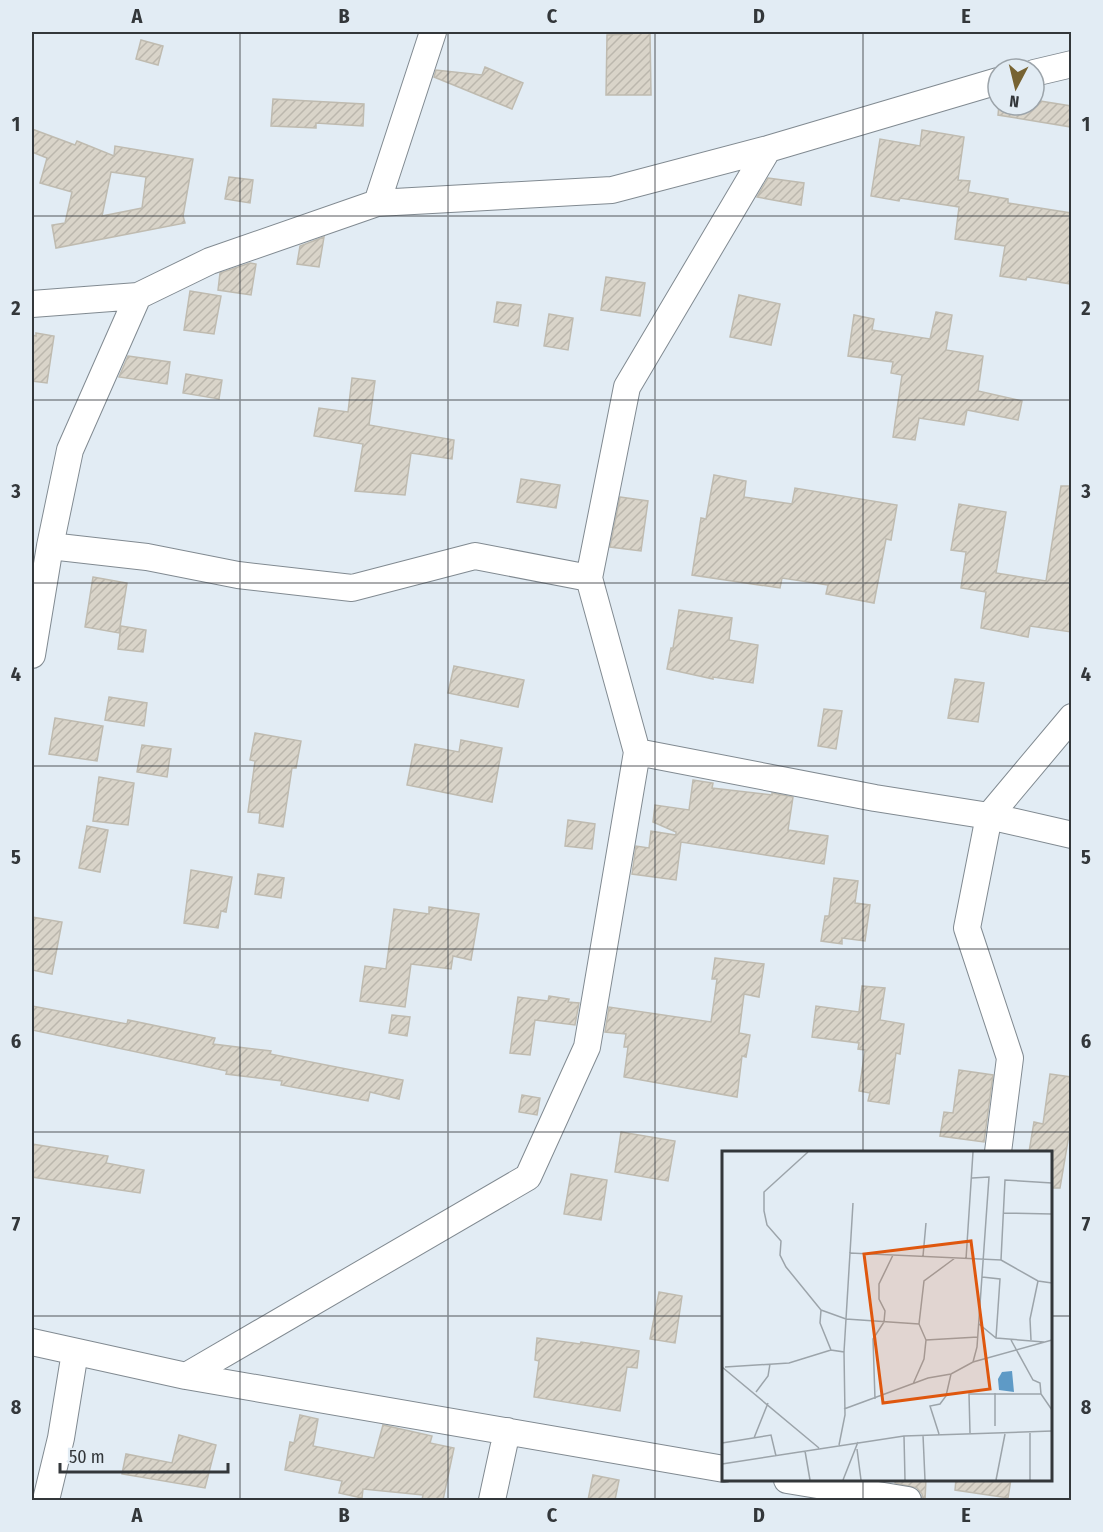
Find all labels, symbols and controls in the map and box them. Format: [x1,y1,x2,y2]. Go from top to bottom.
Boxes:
text: A [131,4,144,28]
text: B [338,4,350,28]
text: C [547,4,558,28]
text: D [753,4,765,28]
text: E [961,4,971,28]
north arrow [986,57,1046,117]
text: N [1008,91,1020,111]
text: 1 [12,112,20,136]
text: 1 [1082,112,1090,136]
text: 2 [10,296,21,320]
text: 2 [1080,296,1091,320]
text: 3 [10,479,21,503]
text: 3 [1080,479,1091,503]
text: 4 [11,662,21,686]
text: 4 [1081,662,1091,686]
text: 5 [11,845,21,869]
text: 5 [1081,845,1091,869]
text: 6 [11,1029,21,1053]
text: 6 [1081,1029,1091,1053]
inset map [722,1151,1052,1481]
text: 7 [12,1212,21,1236]
text: 7 [1082,1212,1091,1236]
text: 8 [11,1395,22,1419]
text: 8 [1081,1395,1092,1419]
scale bar [60,1436,228,1474]
text: 50 m [69,1446,105,1468]
text: A [131,1503,144,1527]
text: B [338,1503,350,1527]
text: C [547,1503,558,1527]
text: D [753,1503,765,1527]
text: E [961,1503,971,1527]

